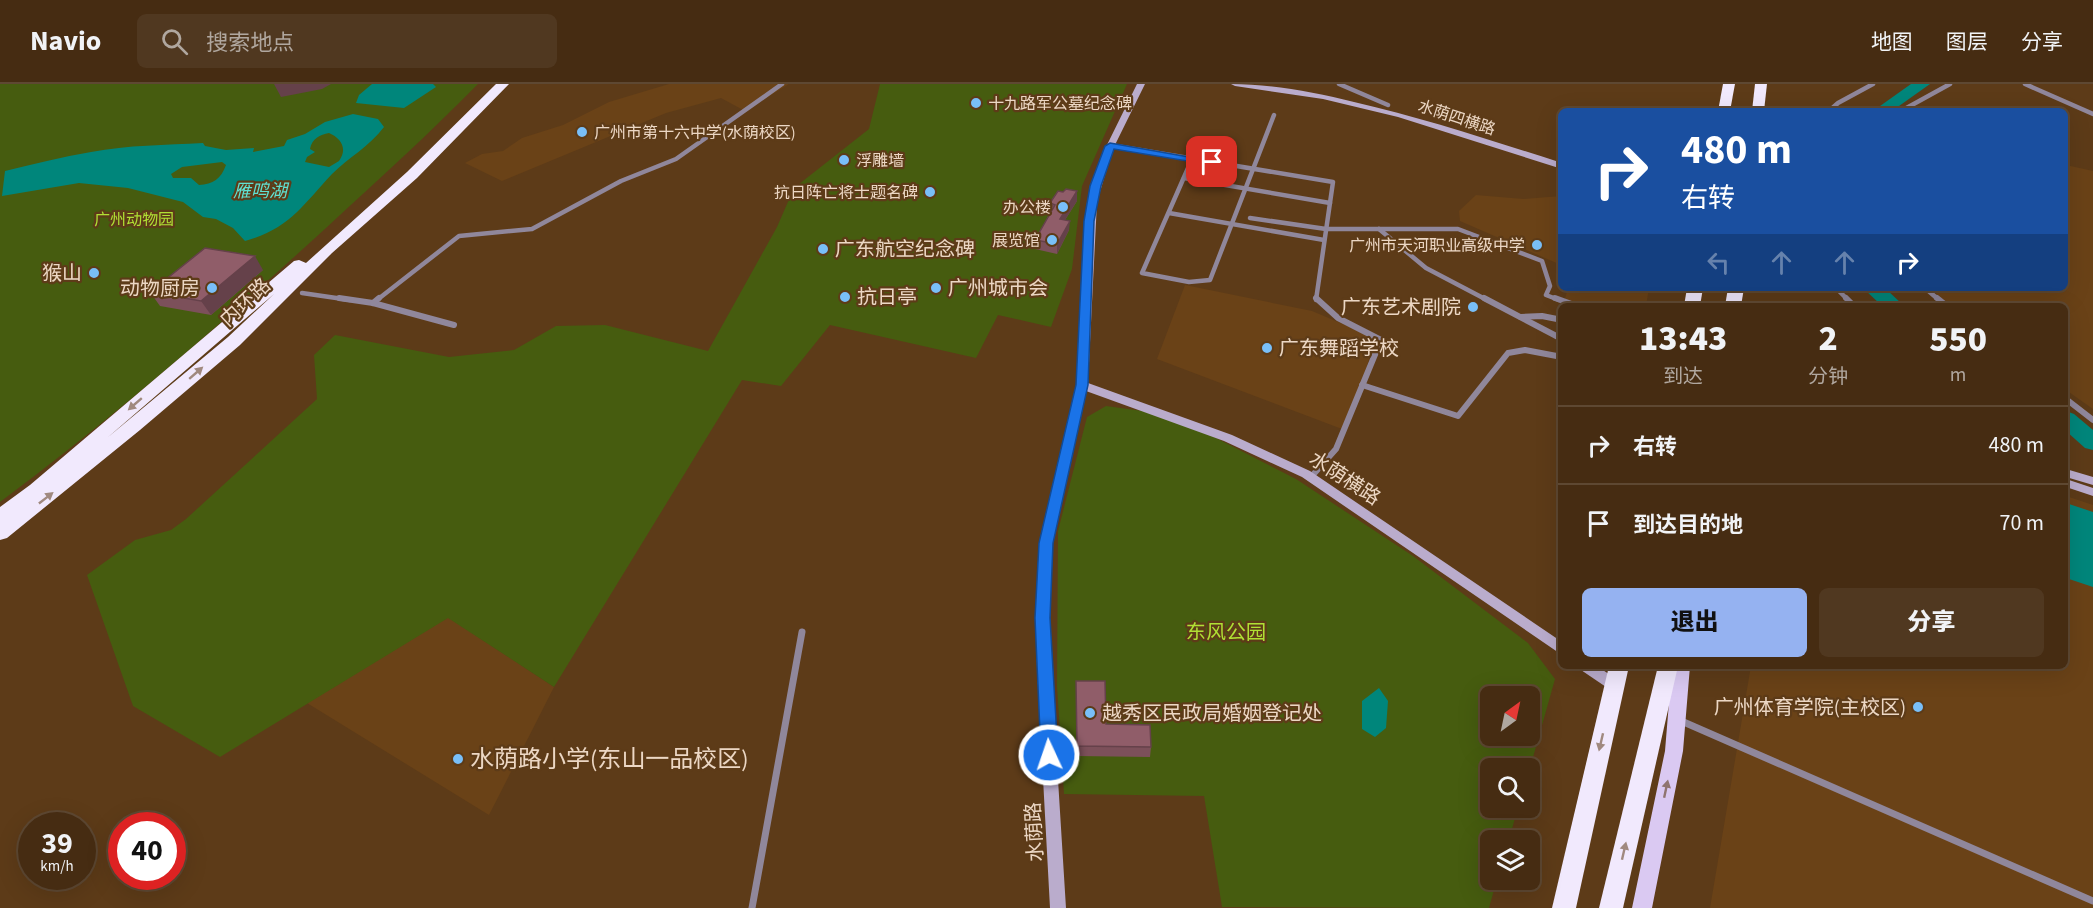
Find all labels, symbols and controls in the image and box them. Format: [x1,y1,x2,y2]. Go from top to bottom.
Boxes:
search box [137,14,557,68]
text: Navio [30,21,101,61]
icon: search [158,25,191,58]
text: 搜索地点 [206,27,294,59]
text: 地图 [1871,27,1913,57]
text: 图层 [1946,27,1988,57]
text: 分享 [2021,27,2063,57]
place label: 十九路军公墓纪念碑 [988,93,1132,115]
street label: 水荫四横路 [1415,95,1498,141]
marker: 十九路军公墓纪念碑 [969,96,983,110]
text: 480 m [1681,120,1792,180]
place label: 广州市第十六中学(水荫校区) [594,122,796,144]
marker: 广州市第十六中学(水荫校区) [575,125,589,139]
icon: right [1582,132,1660,210]
pin [1186,136,1237,187]
icon: arrive [1195,145,1228,178]
place label: 浮雕墙 [856,150,904,172]
marker: 浮雕墙 [837,153,851,167]
water label: 雁鸣湖 [233,179,290,204]
text: 右转 [1681,179,1735,218]
place label: 抗日阵亡将士题名碑 [774,182,918,204]
marker: 抗日阵亡将士题名碑 [923,185,937,199]
place label: 办公楼 [1003,197,1051,219]
marker: 办公楼 [1056,200,1070,214]
park label: 广州动物园 [94,209,174,231]
place label: 展览馆 [992,230,1040,252]
marker: 展览馆 [1045,233,1059,247]
place label: 广州市天河职业高级中学 [1349,235,1525,257]
place label: 广东航空纪念碑 [835,236,975,264]
marker: 广州市天河职业高级中学 [1530,238,1544,252]
marker: 广东航空纪念碑 [816,242,830,256]
icon: left [1702,246,1735,279]
icon: ahead [1765,246,1798,279]
icon: ahead [1828,246,1861,279]
icon: right [1891,246,1924,279]
place label: 猴山 [42,260,82,288]
marker: 猴山 [87,266,101,280]
street label: 内环路 [214,272,277,333]
place label: 动物厨房 [120,275,200,303]
place label: 广州城市会 [948,275,1048,303]
marker: 动物厨房 [205,281,219,295]
marker: 广州城市会 [929,281,943,295]
place label: 抗日亭 [857,284,917,312]
marker: 抗日亭 [838,290,852,304]
place label: 广东艺术剧院 [1341,294,1461,322]
marker: 广东艺术剧院 [1466,300,1480,314]
text: 13:43 [1639,313,1727,364]
text: 2 [1819,313,1838,364]
text: 550 [1929,314,1987,365]
place label: 广东舞蹈学校 [1279,335,1399,363]
marker: 广东舞蹈学校 [1260,341,1274,355]
text: m [1950,361,1966,389]
text: 到达 [1663,363,1703,391]
text: 分钟 [1808,363,1848,391]
one-way arrow [188,367,203,380]
one-way arrow [128,397,143,410]
icon: right [1582,429,1615,462]
text: 480 m [1989,429,2044,461]
text: 右转 [1633,431,1677,463]
street label: 水荫横路 [1303,445,1386,512]
one-way arrow [38,491,54,504]
icon: arrive [1582,507,1615,540]
text: 70 m [1999,507,2044,539]
text: 到达目的地 [1633,509,1743,541]
button: 退出 [1582,588,1807,657]
button: 分享 [1819,588,2044,657]
park label: 东风公园 [1186,619,1266,647]
north arrow [1480,686,1540,746]
map controls [1480,686,1540,890]
place label: 广州体育学院(主校区) [1714,694,1906,722]
place label: 越秀区民政局婚姻登记处 [1102,700,1322,728]
marker: 广州体育学院(主校区) [1911,700,1925,714]
marker: 越秀区民政局婚姻登记处 [1083,706,1097,720]
position arrow [1017,723,1081,787]
one-way arrow [1596,733,1606,752]
place label: 水荫路小学(东山一品校区) [470,742,749,777]
marker: 水荫路小学(东山一品校区) [451,752,465,766]
button: search [1480,758,1540,818]
one-way arrow [1662,779,1671,798]
street label: 水荫路 [1019,801,1051,863]
speed limit sign: 40 [108,812,186,890]
text: 39 [41,822,73,865]
button: layers [1480,830,1540,890]
one-way arrow [1620,842,1630,860]
text: km/h [40,856,74,877]

